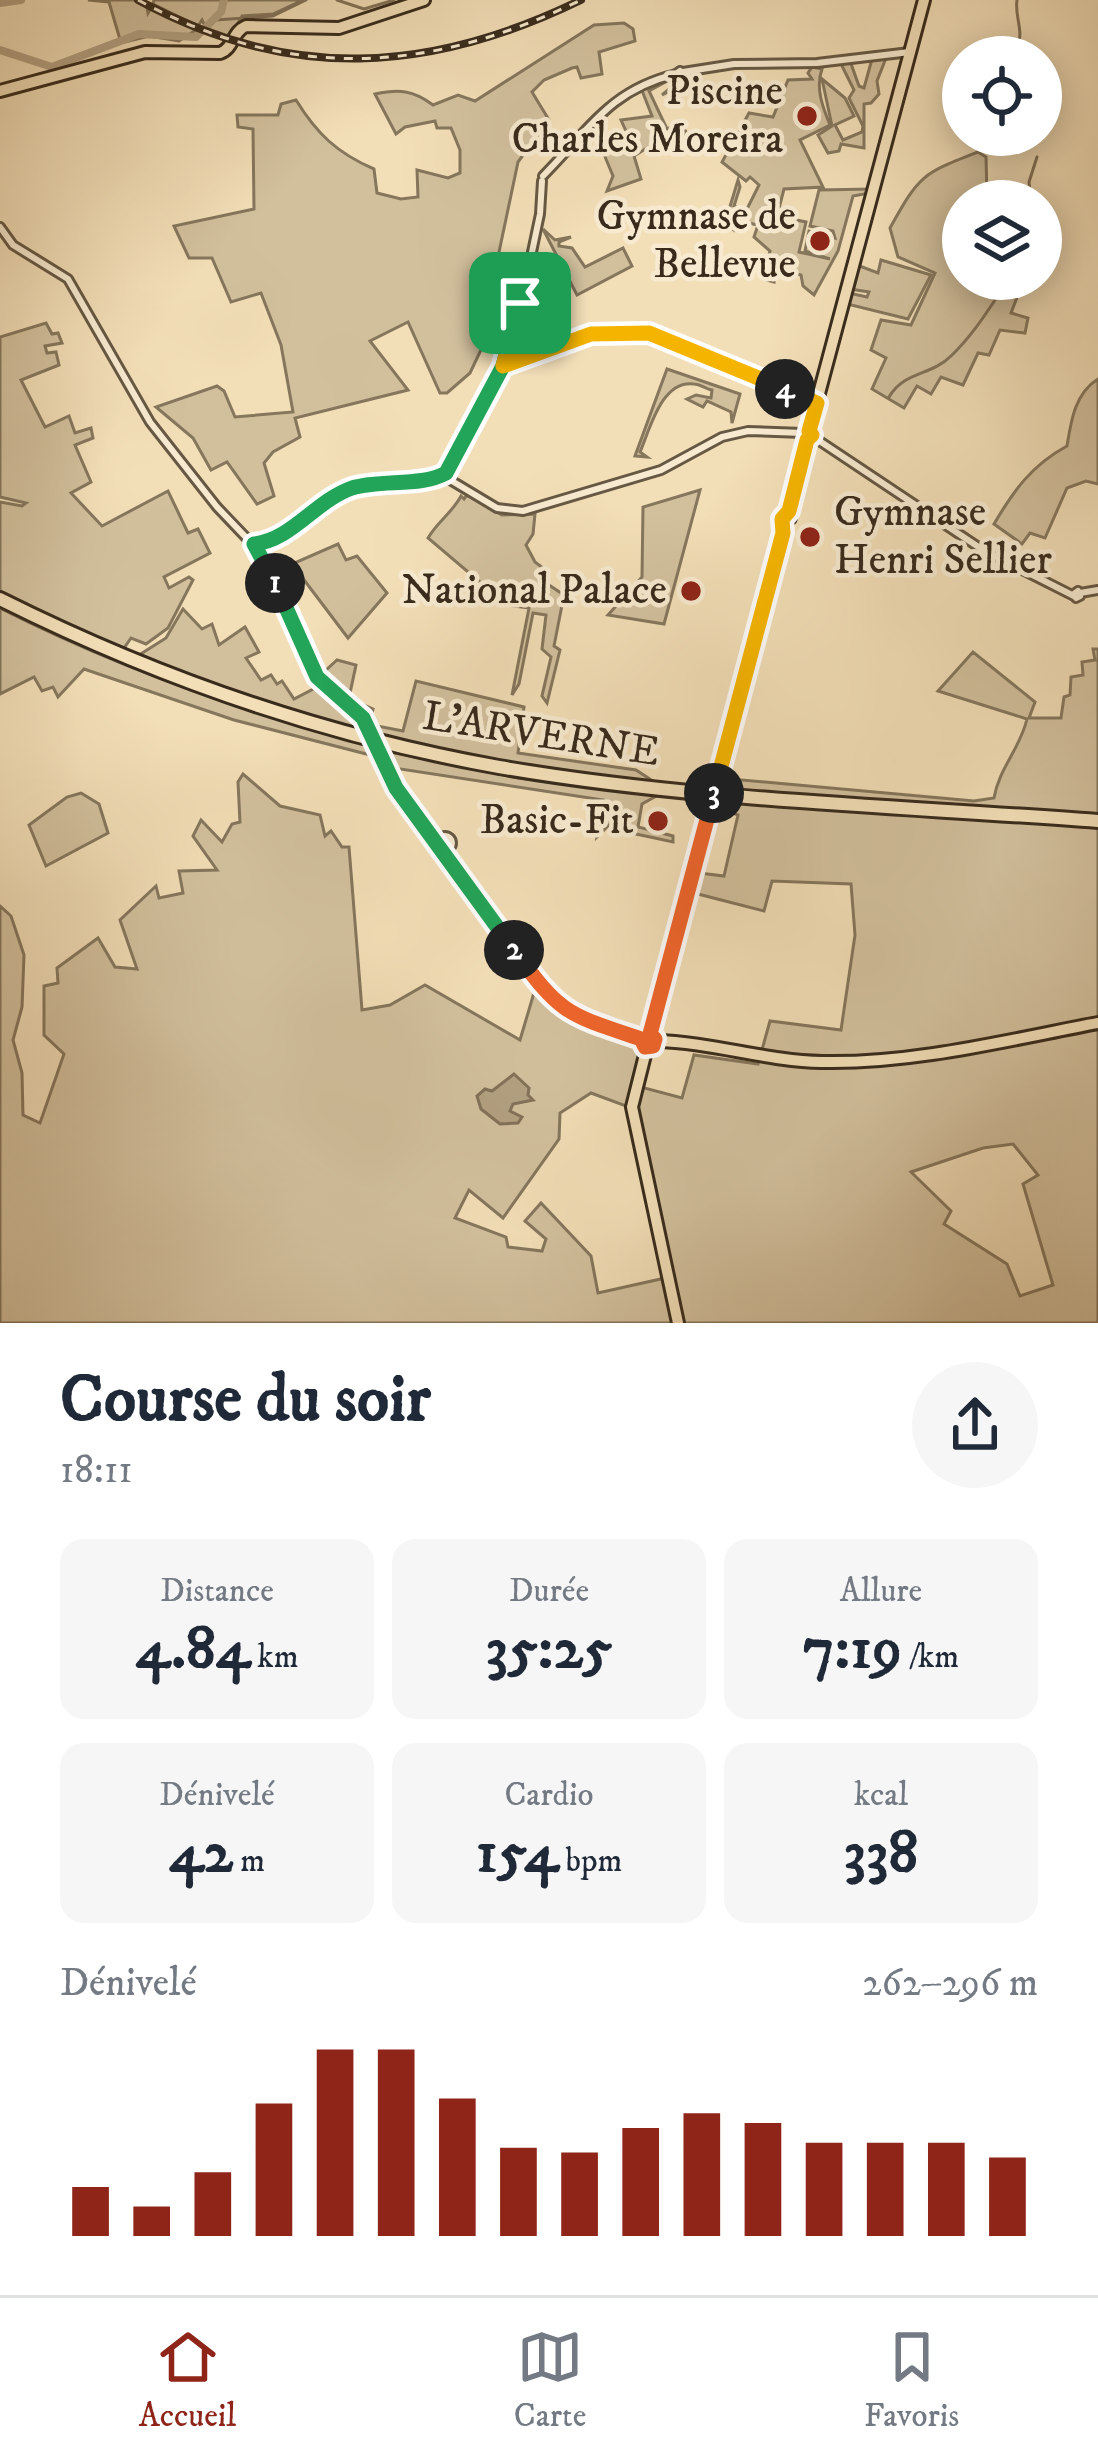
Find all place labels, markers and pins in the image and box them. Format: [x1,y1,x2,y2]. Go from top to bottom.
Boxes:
place label: Piscine Charles Moreira [512,66,783,166]
marker: Piscine Charles Moreira [794,103,820,129]
place label: Gymnase de Bellevue [597,191,796,291]
marker: Gymnase de Bellevue [807,228,833,254]
pin [469,252,571,354]
pin: 4 [755,359,815,419]
place label: Gymnase Henri Sellier [834,487,1052,587]
marker: Gymnase Henri Sellier [797,524,823,550]
pin: 1 [245,553,305,613]
place label: National Palace [401,565,667,617]
marker: National Palace [678,578,704,604]
pin: 3 [684,763,744,823]
place label: Basic-Fit [480,795,634,847]
marker: Basic-Fit [645,808,671,834]
pin: 2 [484,920,544,980]

